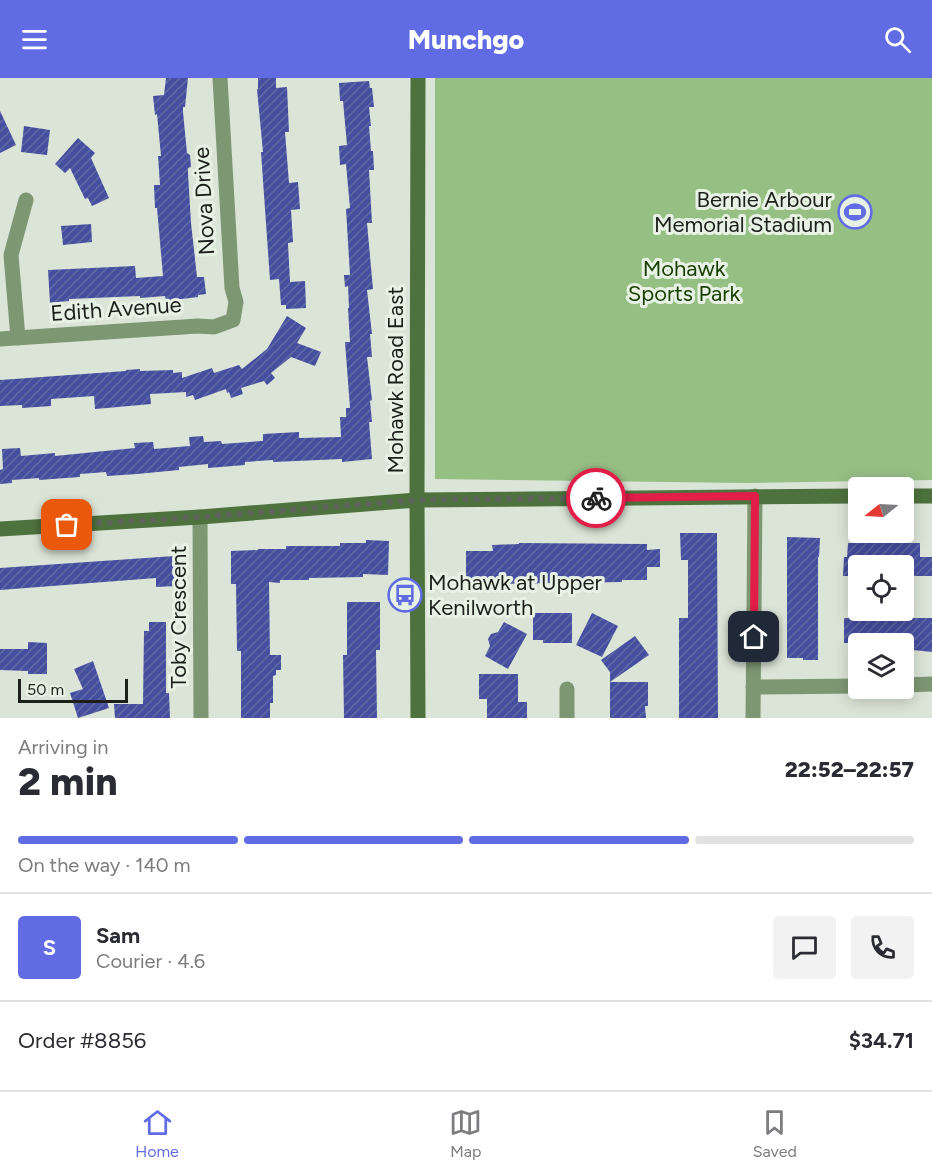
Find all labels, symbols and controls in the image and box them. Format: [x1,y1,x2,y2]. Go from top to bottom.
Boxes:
icon: menu [18,23,51,56]
text: Munchgo [408,23,524,56]
icon: search [881,23,914,56]
street label: Nova Drive [188,146,220,256]
place label: Bernie Arbour Memorial Stadium [654,186,833,238]
sports icon: Bernie Arbour Memorial Stadium [837,194,873,230]
park label: Mohawk Sports Park [628,255,741,307]
street label: Mohawk Road East [382,287,409,473]
street label: Edith Avenue [49,291,183,327]
courier [566,468,626,528]
north arrow [848,477,914,543]
map controls [848,477,914,699]
icon: bike [580,482,613,515]
pin [41,499,92,550]
icon: bag [50,508,83,541]
street label: Toby Crescent [165,545,192,689]
button: locate [848,555,914,621]
place label: Mohawk at Upper Kenilworth [428,569,603,621]
bus stop icon: Mohawk at Upper Kenilworth [387,577,423,613]
pin [728,611,779,662]
icon: home [737,620,770,653]
button: layers [848,633,914,699]
scale bar [18,676,128,704]
text: 50 m [27,680,64,699]
text: Arriving in [18,735,108,759]
text: 22:52–22:57 [785,756,914,783]
text: 2 min [18,758,118,805]
text: On the way · 140 m [18,853,191,877]
button: chat [773,916,836,979]
button: phone [851,916,914,979]
text: Sam [96,922,140,949]
text: S [43,934,56,961]
text: Courier · 4.6 [96,949,205,973]
text: Order #8856 [18,1027,146,1054]
text: $34.71 [849,1027,914,1054]
tab: Home [135,1106,179,1161]
tab: Map [449,1106,482,1161]
tab: Saved [753,1106,797,1161]

